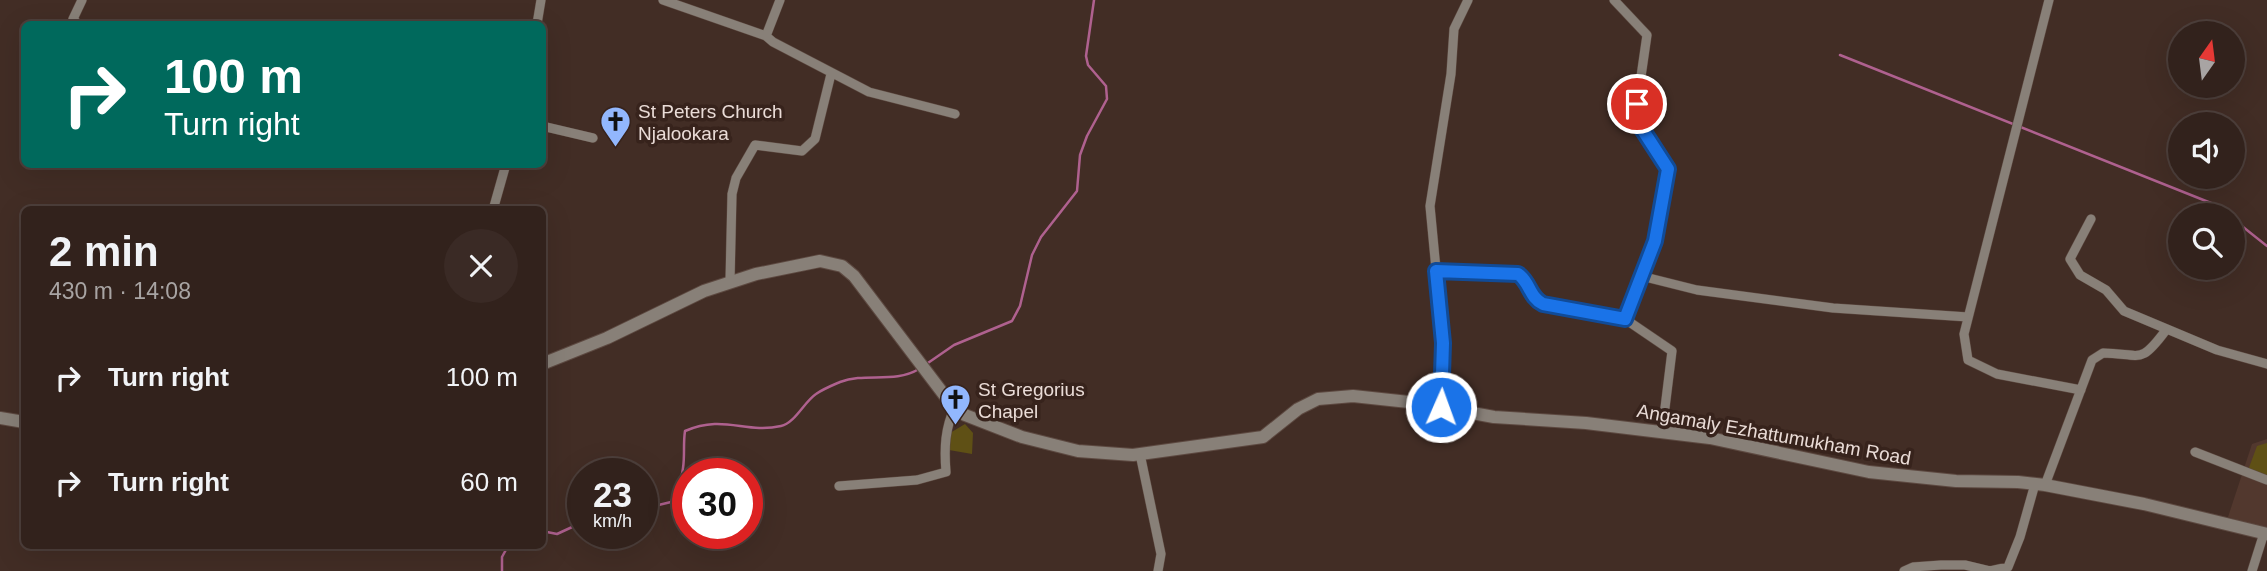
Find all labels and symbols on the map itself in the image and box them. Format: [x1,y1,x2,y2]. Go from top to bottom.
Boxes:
north arrow [2168,21,2245,98]
pin [1607,74,1667,134]
place label: St Peters Church Njalookara [638,101,783,144]
church icon: St Peters Church Njalookara [598,105,632,149]
position arrow [1404,370,1478,444]
place label: St Gregorius Chapel [978,379,1085,422]
church icon: St Gregorius Chapel [938,383,972,427]
street label: Angamaly Ezhattumukham Road [1635,400,1913,469]
speed limit sign: 30 [672,458,763,549]

